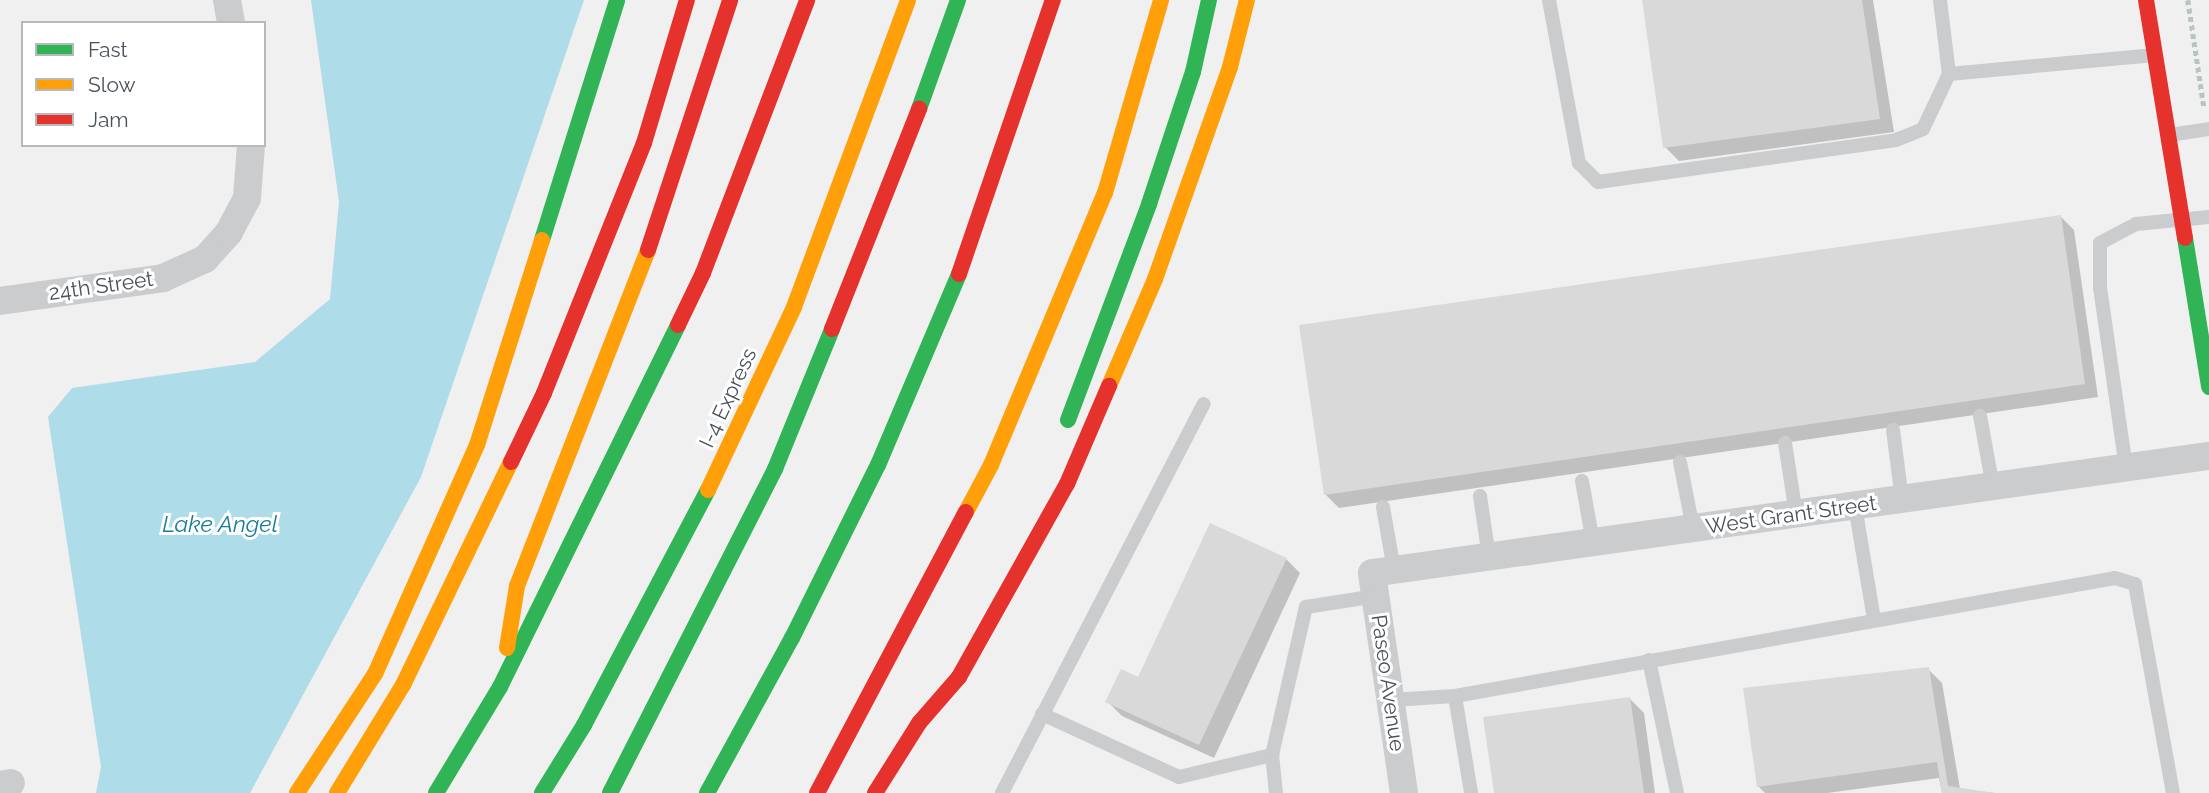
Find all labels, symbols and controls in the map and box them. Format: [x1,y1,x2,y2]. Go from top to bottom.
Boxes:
legend [21,21,266,147]
text: Fast [88,37,128,62]
text: Slow [88,72,136,97]
text: Jam [88,107,129,132]
street label: 24th Street [47,266,155,306]
street label: I-4 Express [694,344,762,452]
street label: West Grant Street [1704,491,1878,539]
water label: Lake Angel [162,510,278,538]
street label: Paseo Avenue [1366,613,1410,753]

